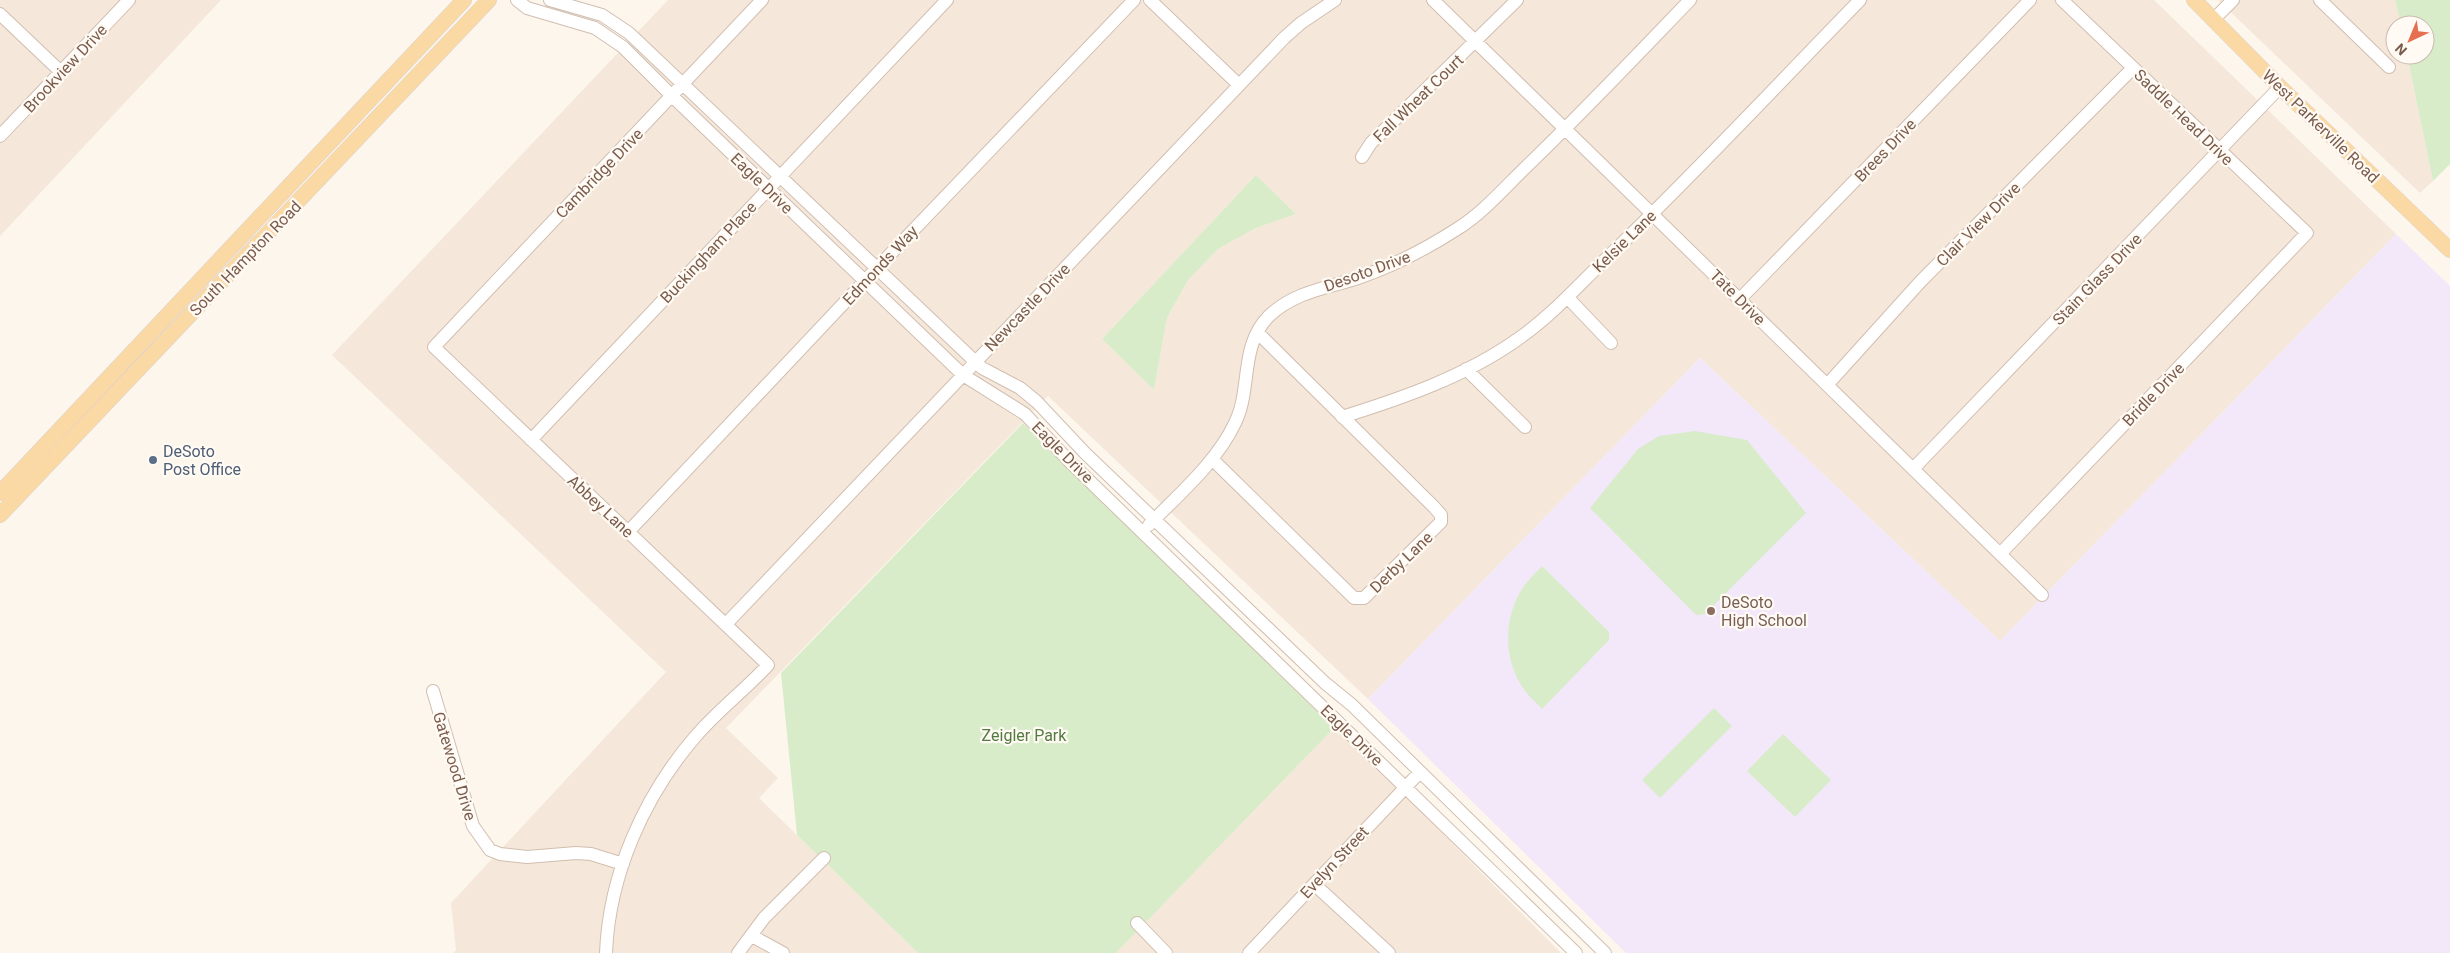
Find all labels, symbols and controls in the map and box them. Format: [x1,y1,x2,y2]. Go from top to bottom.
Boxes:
north arrow [2385,15,2435,65]
street label: Brookview Drive [20,20,111,116]
text: N [2392,40,2410,59]
street label: Fall Wheat Court [1369,51,1467,146]
street label: Saddle Head Drive [2130,65,2237,169]
street label: West Parkerville Road [2258,66,2383,187]
street label: Brees Drive [1851,115,1920,186]
street label: Cambridge Drive [552,124,647,222]
street label: Eagle Drive [727,149,797,218]
street label: Clair View Drive [1932,178,2024,270]
street label: South Hampton Road [186,197,305,320]
street label: Buckingham Place [656,198,760,307]
street label: Kelsie Lane [1588,206,1660,276]
street label: Edmonds Way [839,222,922,309]
street label: Stain Glass Drive [2049,230,2146,329]
street label: Desoto Drive [1321,247,1413,296]
street label: Newcastle Drive [981,259,1074,355]
street label: Tate Drive [1706,266,1769,329]
street label: Bridle Drive [2119,359,2188,430]
street label: Eagle Drive [1028,418,1097,487]
place label: DeSoto Post Office [163,442,241,479]
marker: DeSoto Post Office [147,454,159,466]
street label: Abbey Lane [564,471,637,542]
street label: Derby Lane [1366,528,1437,597]
place label: DeSoto High School [1721,593,1807,630]
marker: DeSoto High School [1705,605,1717,617]
street label: Eagle Drive [1317,701,1387,770]
street label: Gatewood Drive [429,710,480,823]
park label: Zeigler Park [982,726,1067,745]
street label: Evelyn Street [1296,822,1373,902]

